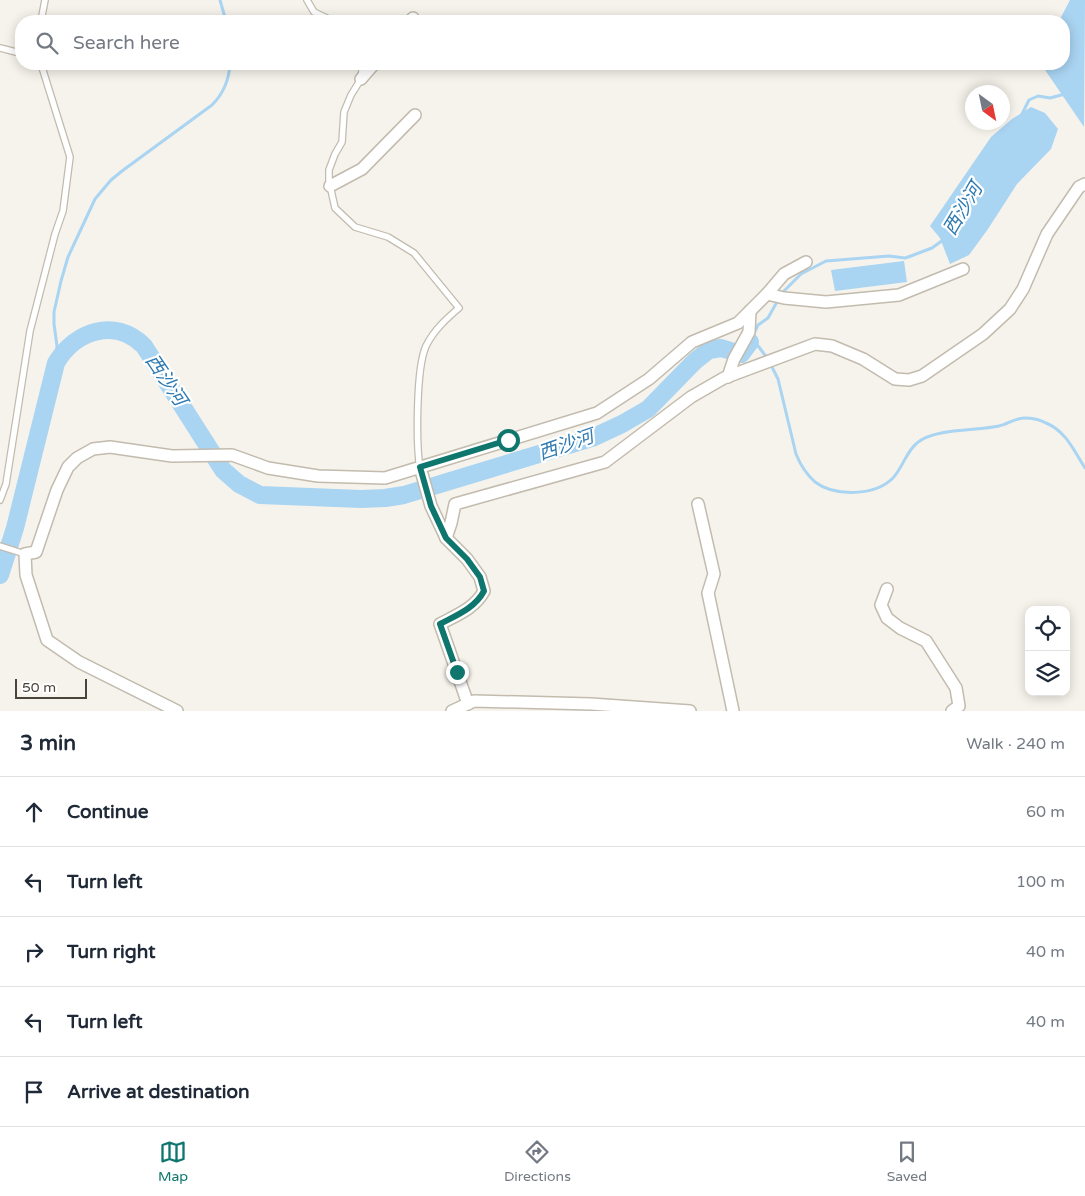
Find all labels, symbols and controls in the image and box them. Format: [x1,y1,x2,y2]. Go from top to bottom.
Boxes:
search box [15,15,1070,70]
icon: search [33,29,61,57]
text: Search here [73,32,180,54]
north arrow [965,85,1010,130]
water label: 西沙河 [939,175,989,239]
water label: 西沙河 [141,350,193,413]
water label: 西沙河 [535,424,600,465]
route start [497,429,520,452]
map controls [1025,606,1070,696]
button: locate [1025,606,1070,651]
button: layers [1025,651,1070,696]
route end [446,661,469,684]
scale bar [15,676,88,699]
text: 50 m [22,679,56,696]
text: 3 min [20,731,76,756]
text: Walk · 240 m [966,734,1065,754]
icon: ahead [20,798,48,826]
text: Continue [67,801,149,823]
text: 60 m [1026,802,1065,822]
icon: left [20,868,48,896]
text: Turn left [67,871,143,893]
text: 100 m [1016,872,1065,892]
icon: right [20,938,48,966]
text: Turn right [67,941,155,963]
text: 40 m [1026,942,1065,962]
icon: left [20,1008,48,1036]
text: Turn left [67,1011,143,1033]
text: 40 m [1026,1012,1065,1032]
icon: arrive [20,1078,48,1106]
text: Arrive at destination [67,1081,250,1103]
tab: Map [158,1138,188,1185]
tab: Directions [504,1138,571,1185]
tab: Saved [887,1138,927,1185]

